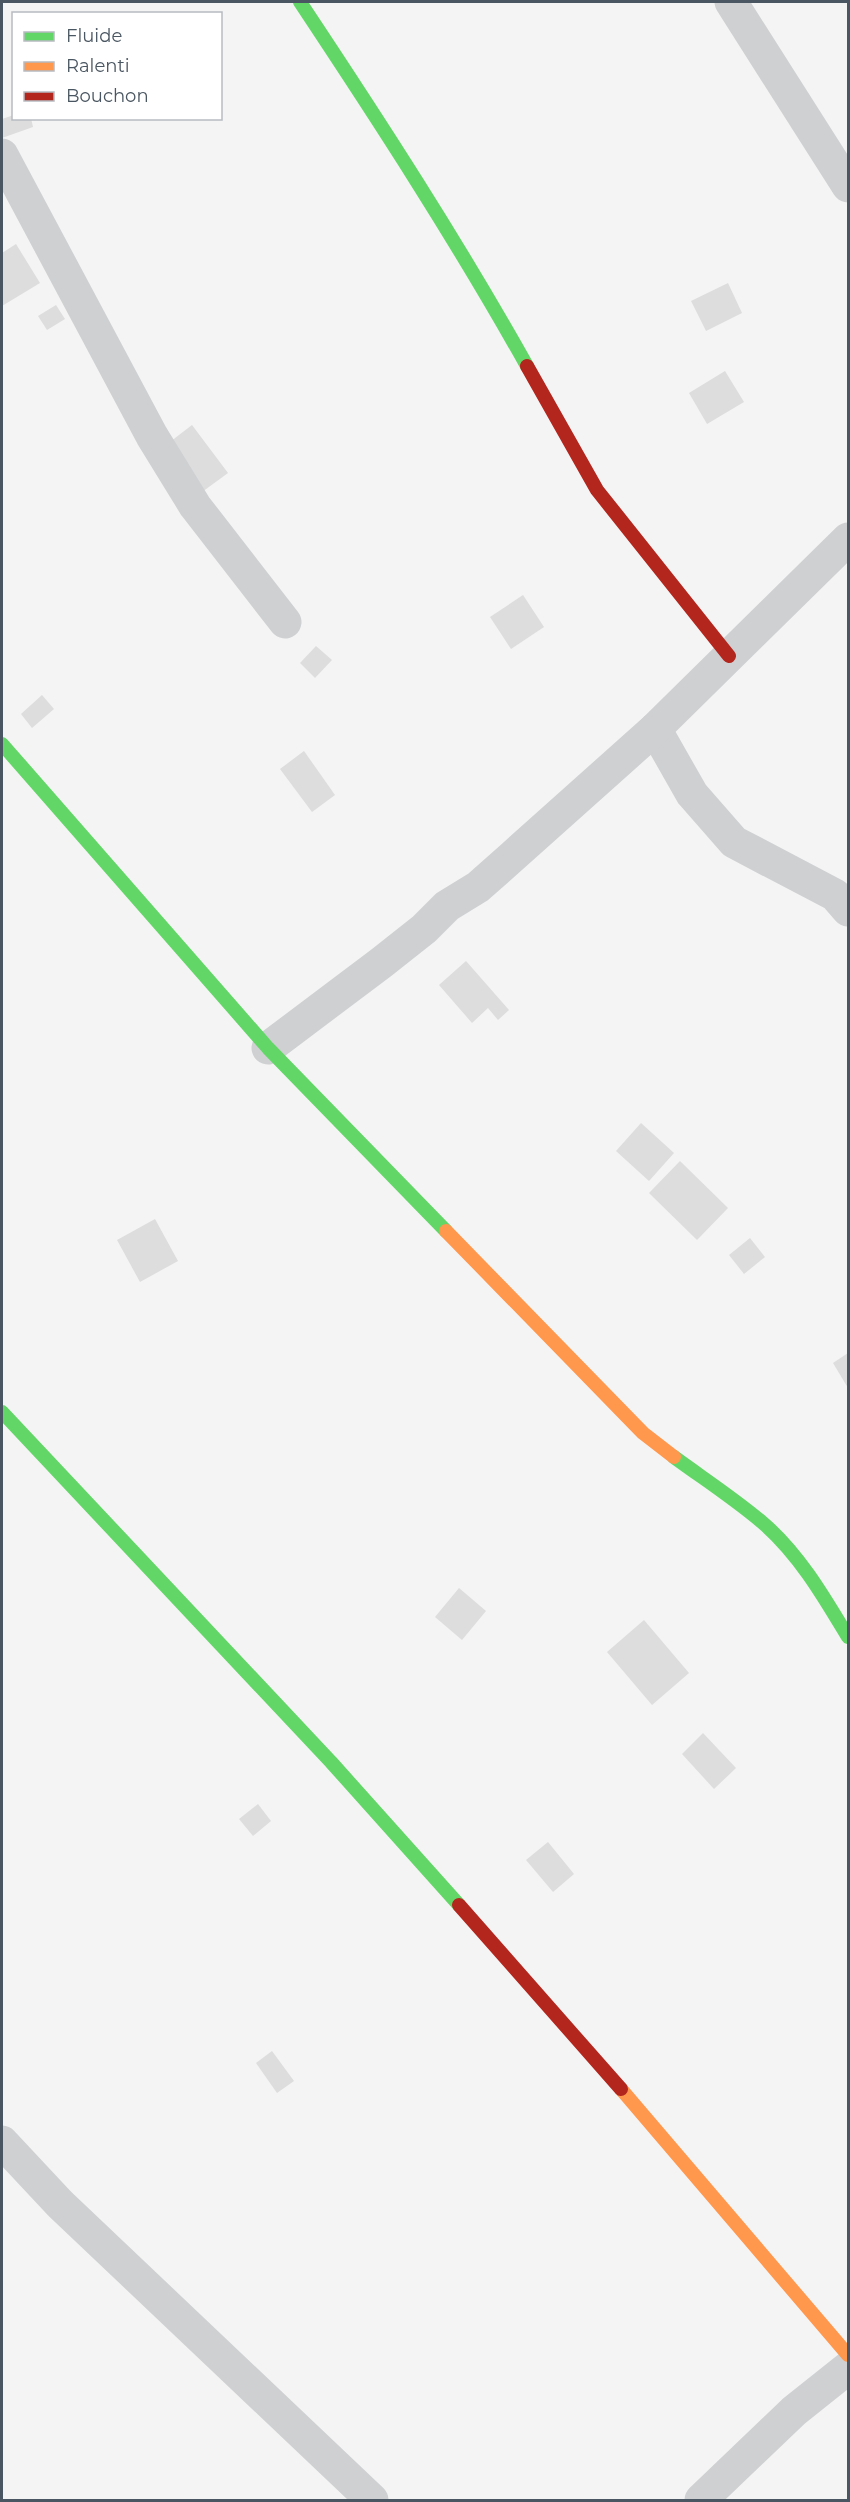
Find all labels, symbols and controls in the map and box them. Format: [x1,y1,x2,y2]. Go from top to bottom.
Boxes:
legend [12,12,222,120]
text: Fluide [66,25,122,47]
text: Ralenti [66,55,130,77]
text: Bouchon [66,85,149,107]

